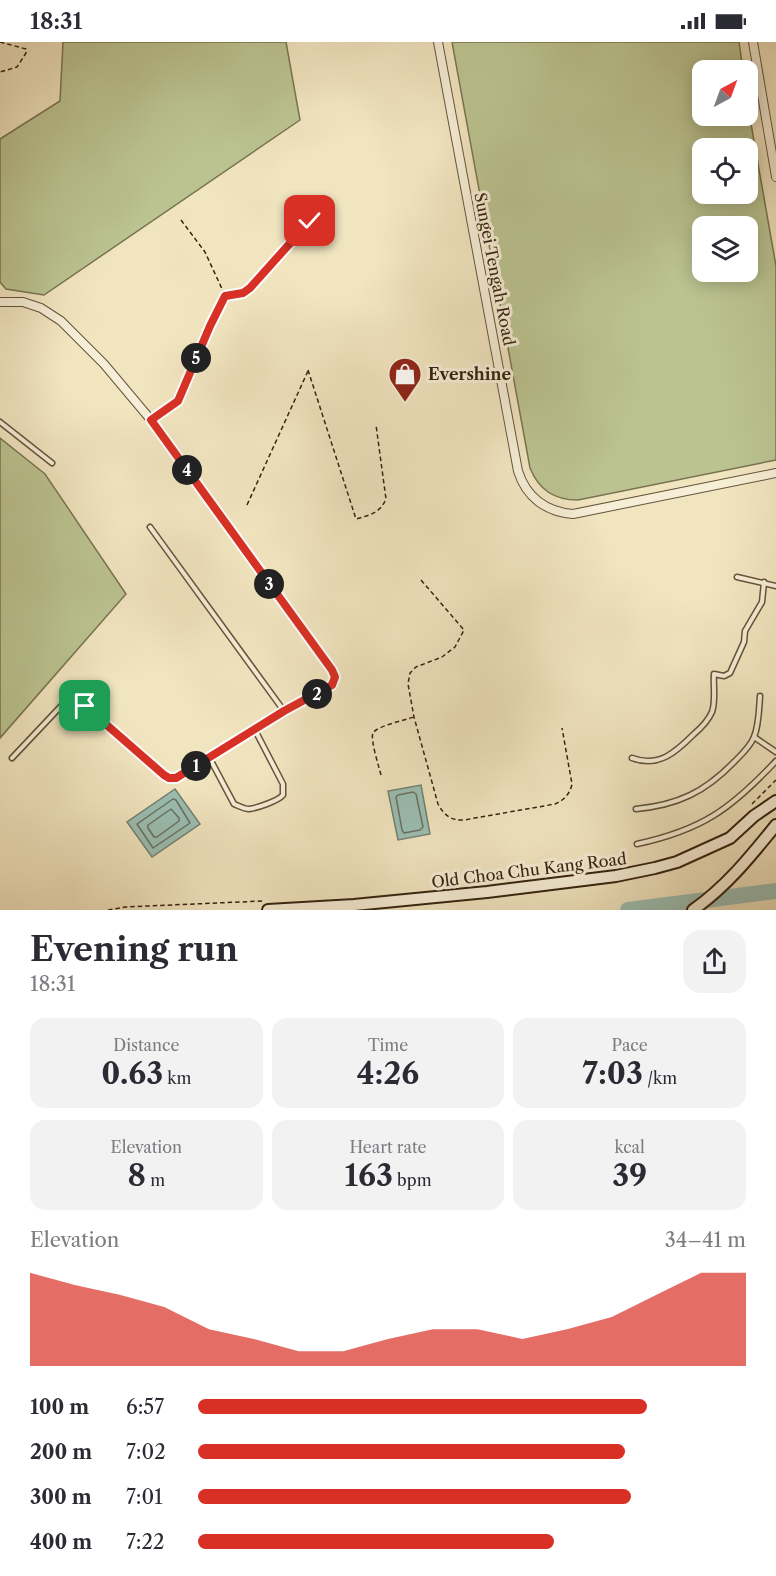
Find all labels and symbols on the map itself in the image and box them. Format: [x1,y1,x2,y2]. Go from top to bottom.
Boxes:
north arrow [692,60,758,126]
street label: Sungei Tengah Road [470,191,520,348]
pin [284,195,335,246]
pin: 5 [181,343,211,373]
shop icon: Evershine [387,356,423,403]
place label: Evershine [428,364,511,384]
pin: 4 [172,455,202,485]
pin: 3 [254,569,284,599]
pin: 2 [302,679,332,709]
pin [59,680,110,731]
pin: 1 [181,751,211,781]
street label: Old Choa Chu Kang Road [430,848,628,892]

